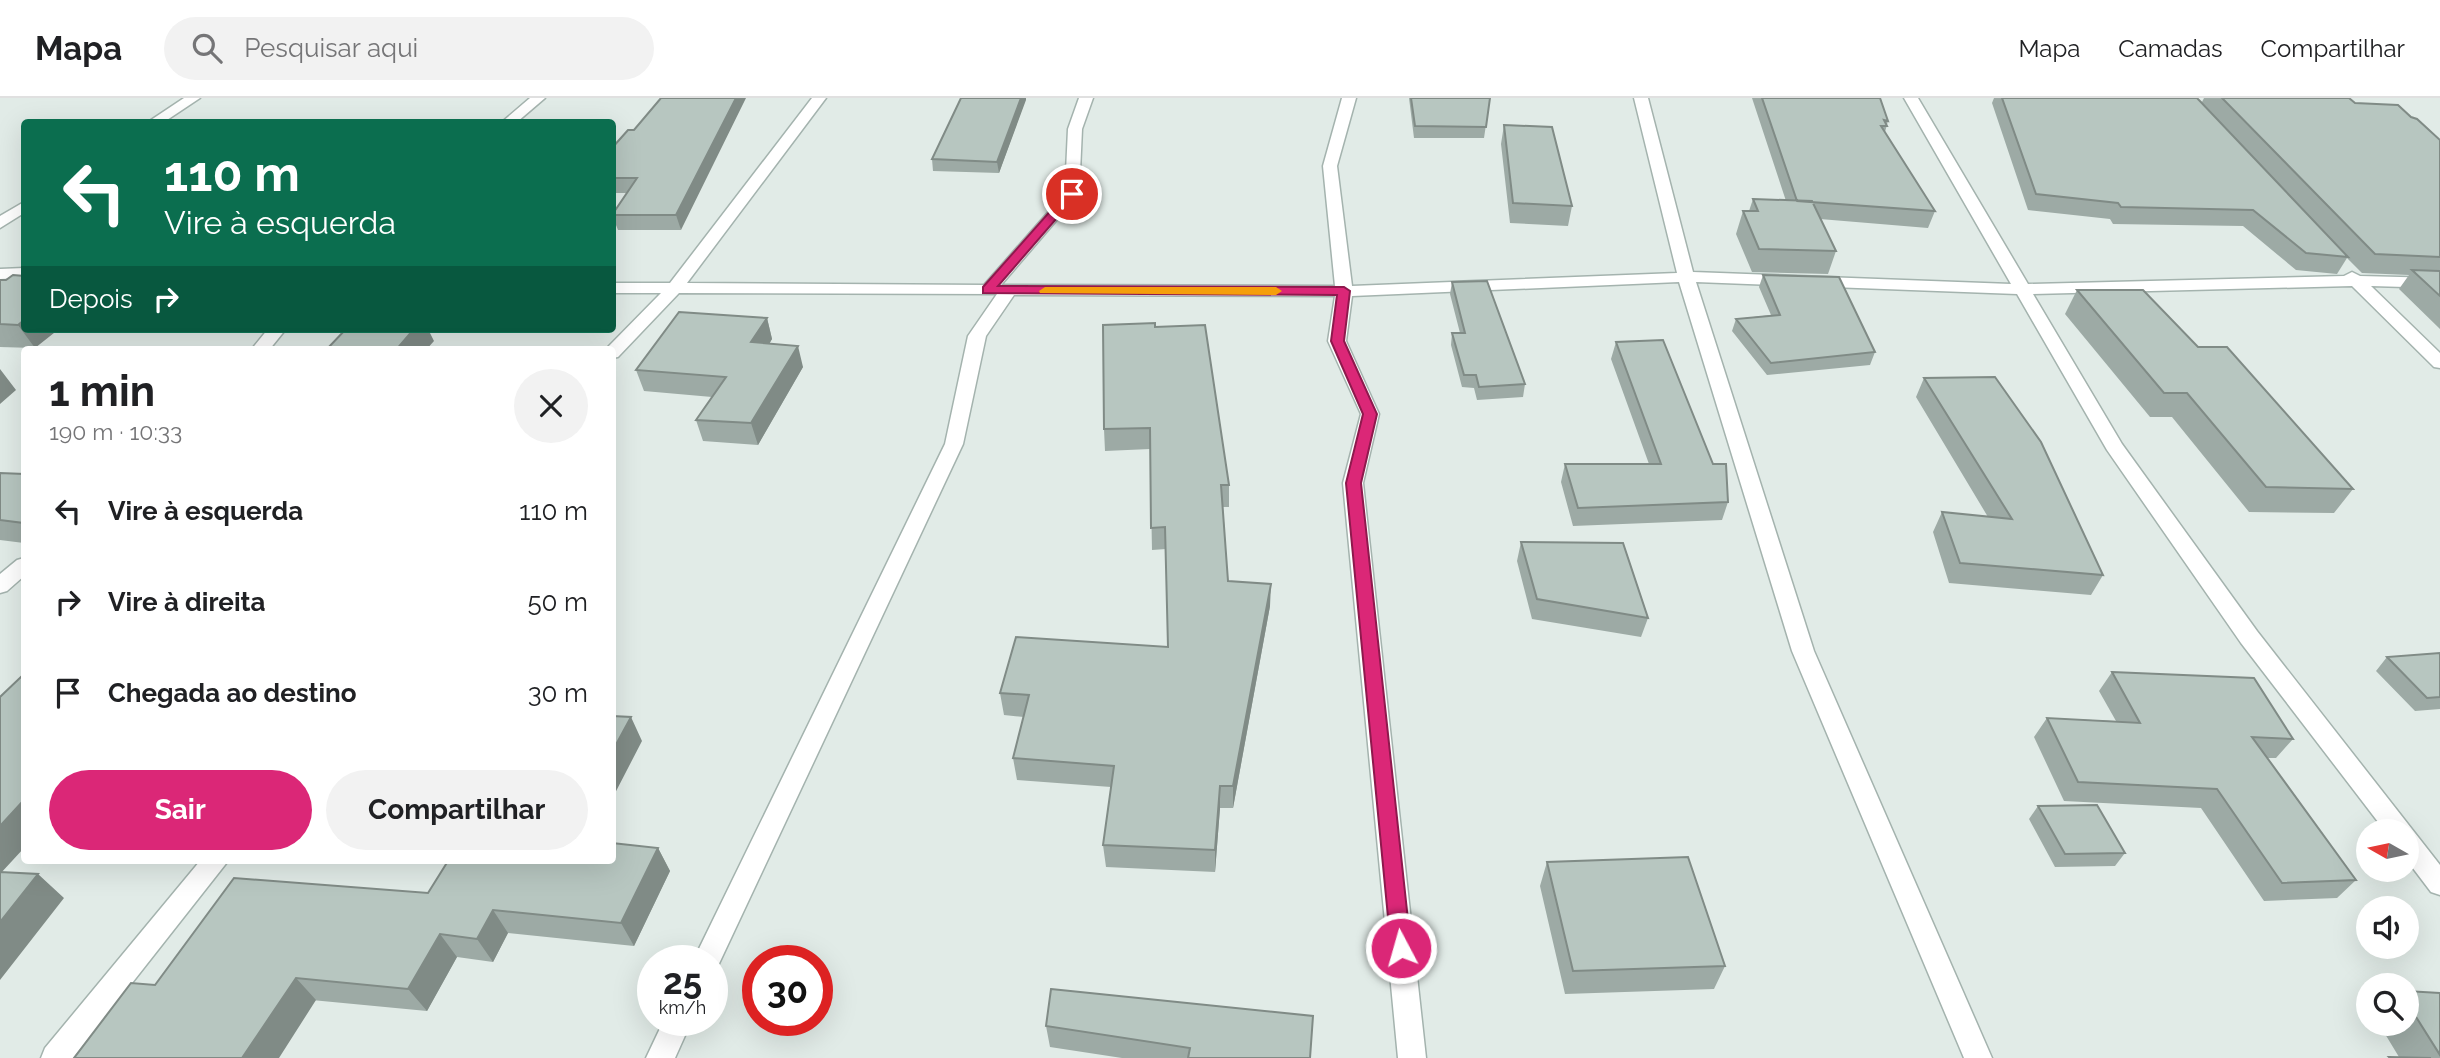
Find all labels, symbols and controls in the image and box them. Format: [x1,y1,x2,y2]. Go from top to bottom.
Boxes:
search box [164,17,654,80]
text: Mapa [35,29,122,68]
icon: search [188,29,226,67]
text: Pesquisar aqui [244,33,418,63]
text: Mapa [2018,34,2080,63]
text: Camadas [2118,34,2223,63]
text: Compartilhar [2261,34,2405,63]
text: 110 m [164,145,300,202]
icon: left [49,147,140,238]
pin [1042,164,1102,224]
icon: arrive [1053,175,1091,213]
text: Vire à esquerda [164,204,396,241]
icon: right [147,280,185,318]
text: Depois [49,284,133,314]
text: 1 min [49,367,155,416]
button: close [514,369,588,443]
text: 190 m · 10:33 [49,418,182,445]
icon: left [49,492,87,530]
text: Vire à esquerda [108,496,303,526]
text: 110 m [519,496,588,526]
icon: right [49,583,87,621]
text: Vire à direita [108,587,265,617]
text: 50 m [527,587,588,617]
icon: arrive [49,674,87,712]
text: Chegada ao destino [108,678,357,708]
text: 30 m [528,678,588,708]
button: Sair [49,770,312,850]
button: Compartilhar [326,770,588,850]
north arrow [2356,819,2418,882]
map controls [2356,819,2419,1036]
button: sound [2356,896,2419,959]
position arrow [1364,911,1438,985]
speed limit sign: 30 [742,945,833,1036]
text: 25 [663,961,702,1002]
button: search [2356,973,2419,1036]
text: km/h [659,997,706,1018]

